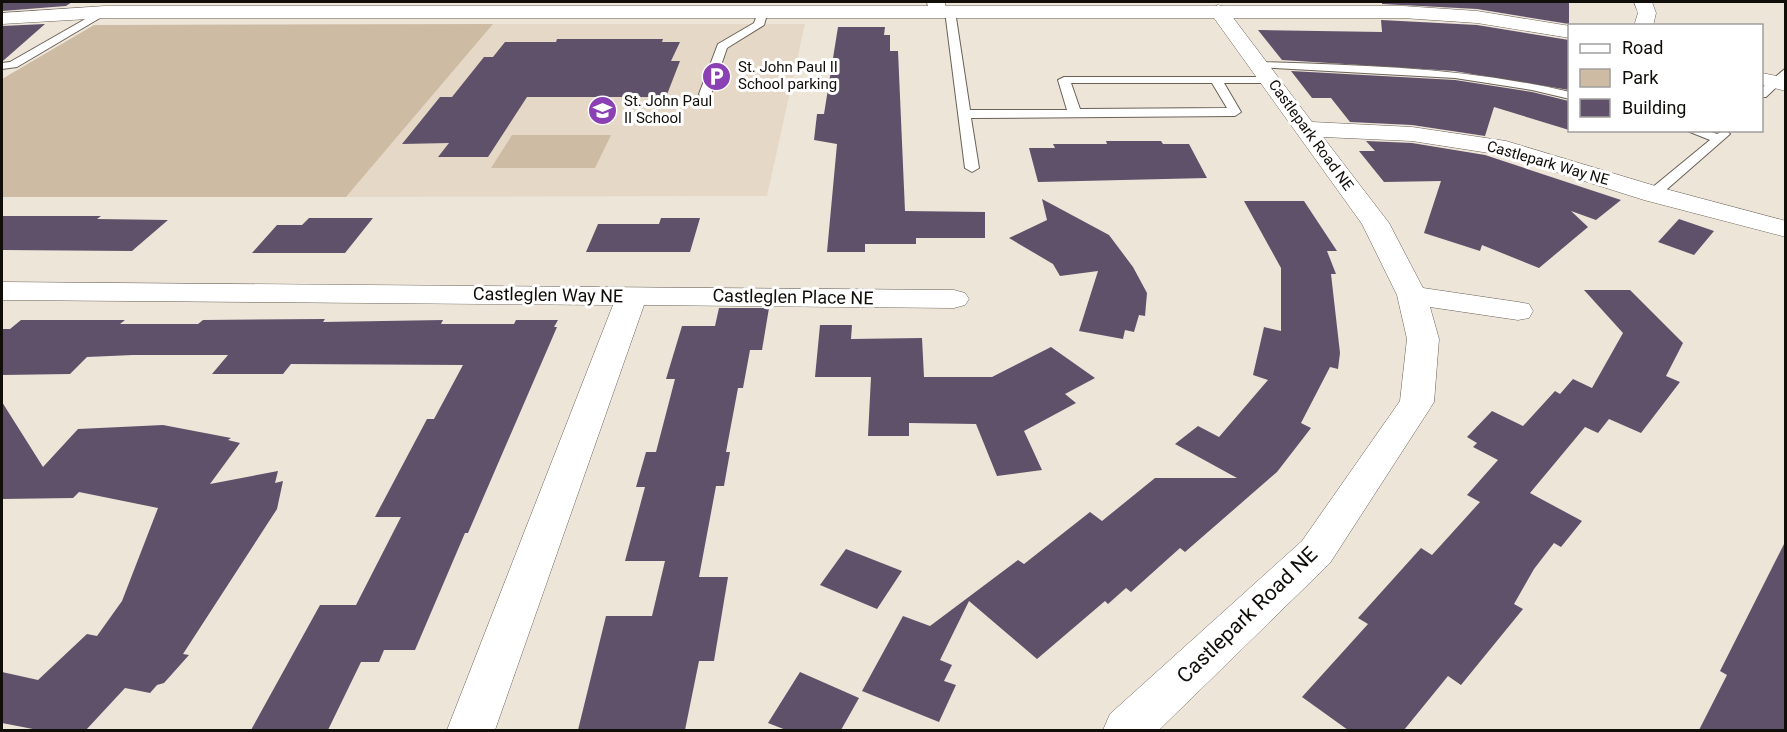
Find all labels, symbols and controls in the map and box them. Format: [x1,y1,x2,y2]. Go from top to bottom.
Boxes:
legend [1568,24,1763,132]
text: Road [1622,37,1663,58]
place label: St. John Paul II School parking [738,58,838,93]
parking icon: St. John Paul II School parking [701,60,733,92]
text: Park [1622,67,1659,88]
street label: Castlepark Road NE [1265,76,1358,194]
place label: St. John Paul II School [624,92,712,127]
school or university icon: St. John Paul II School [587,94,619,126]
text: Building [1622,97,1686,118]
street label: Castlepark Way NE [1485,137,1612,189]
street label: Castleglen Way NE [473,283,623,306]
street label: Castleglen Place NE [712,285,874,308]
street label: Castlepark Road NE [1172,542,1322,688]

